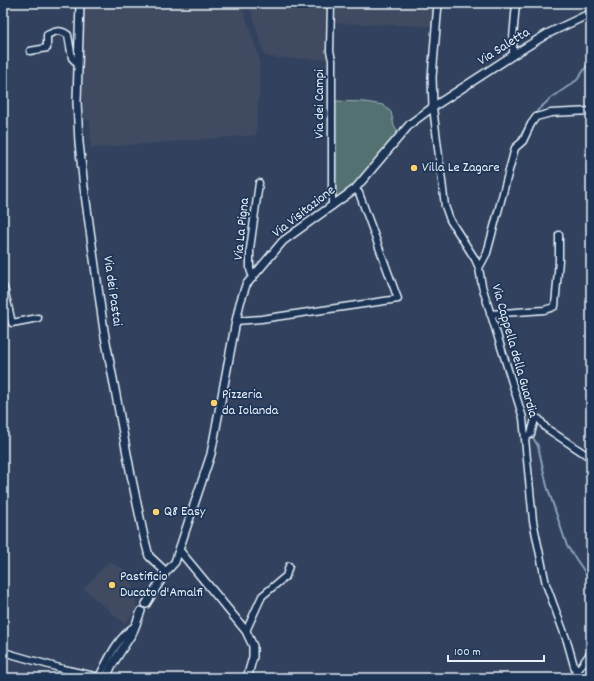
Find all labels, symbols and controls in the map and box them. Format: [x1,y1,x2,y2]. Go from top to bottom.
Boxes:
street label: Via Saletta [474,23,534,71]
street label: Via dei Campi [310,69,330,139]
place label: Villa Le Zagare [422,158,500,178]
marker: Villa Le Zagare [409,163,419,173]
street label: Via Visitazione [268,181,340,243]
street label: Via La Pigna [229,196,255,261]
street label: Via dei Pastai [97,255,127,328]
street label: Via Cappella della Guardia [485,282,543,420]
place label: Pizzeria da Iolanda [222,385,279,421]
marker: Pizzeria da Iolanda [209,398,219,408]
place label: Q8 Easy [164,502,206,522]
marker: Q8 Easy [151,507,161,517]
place label: Pastificio Ducato d'Amalfi [120,567,204,603]
marker: Pastificio Ducato d'Amalfi [107,580,117,590]
scale bar [448,637,544,663]
text: 100 m [454,644,481,661]

